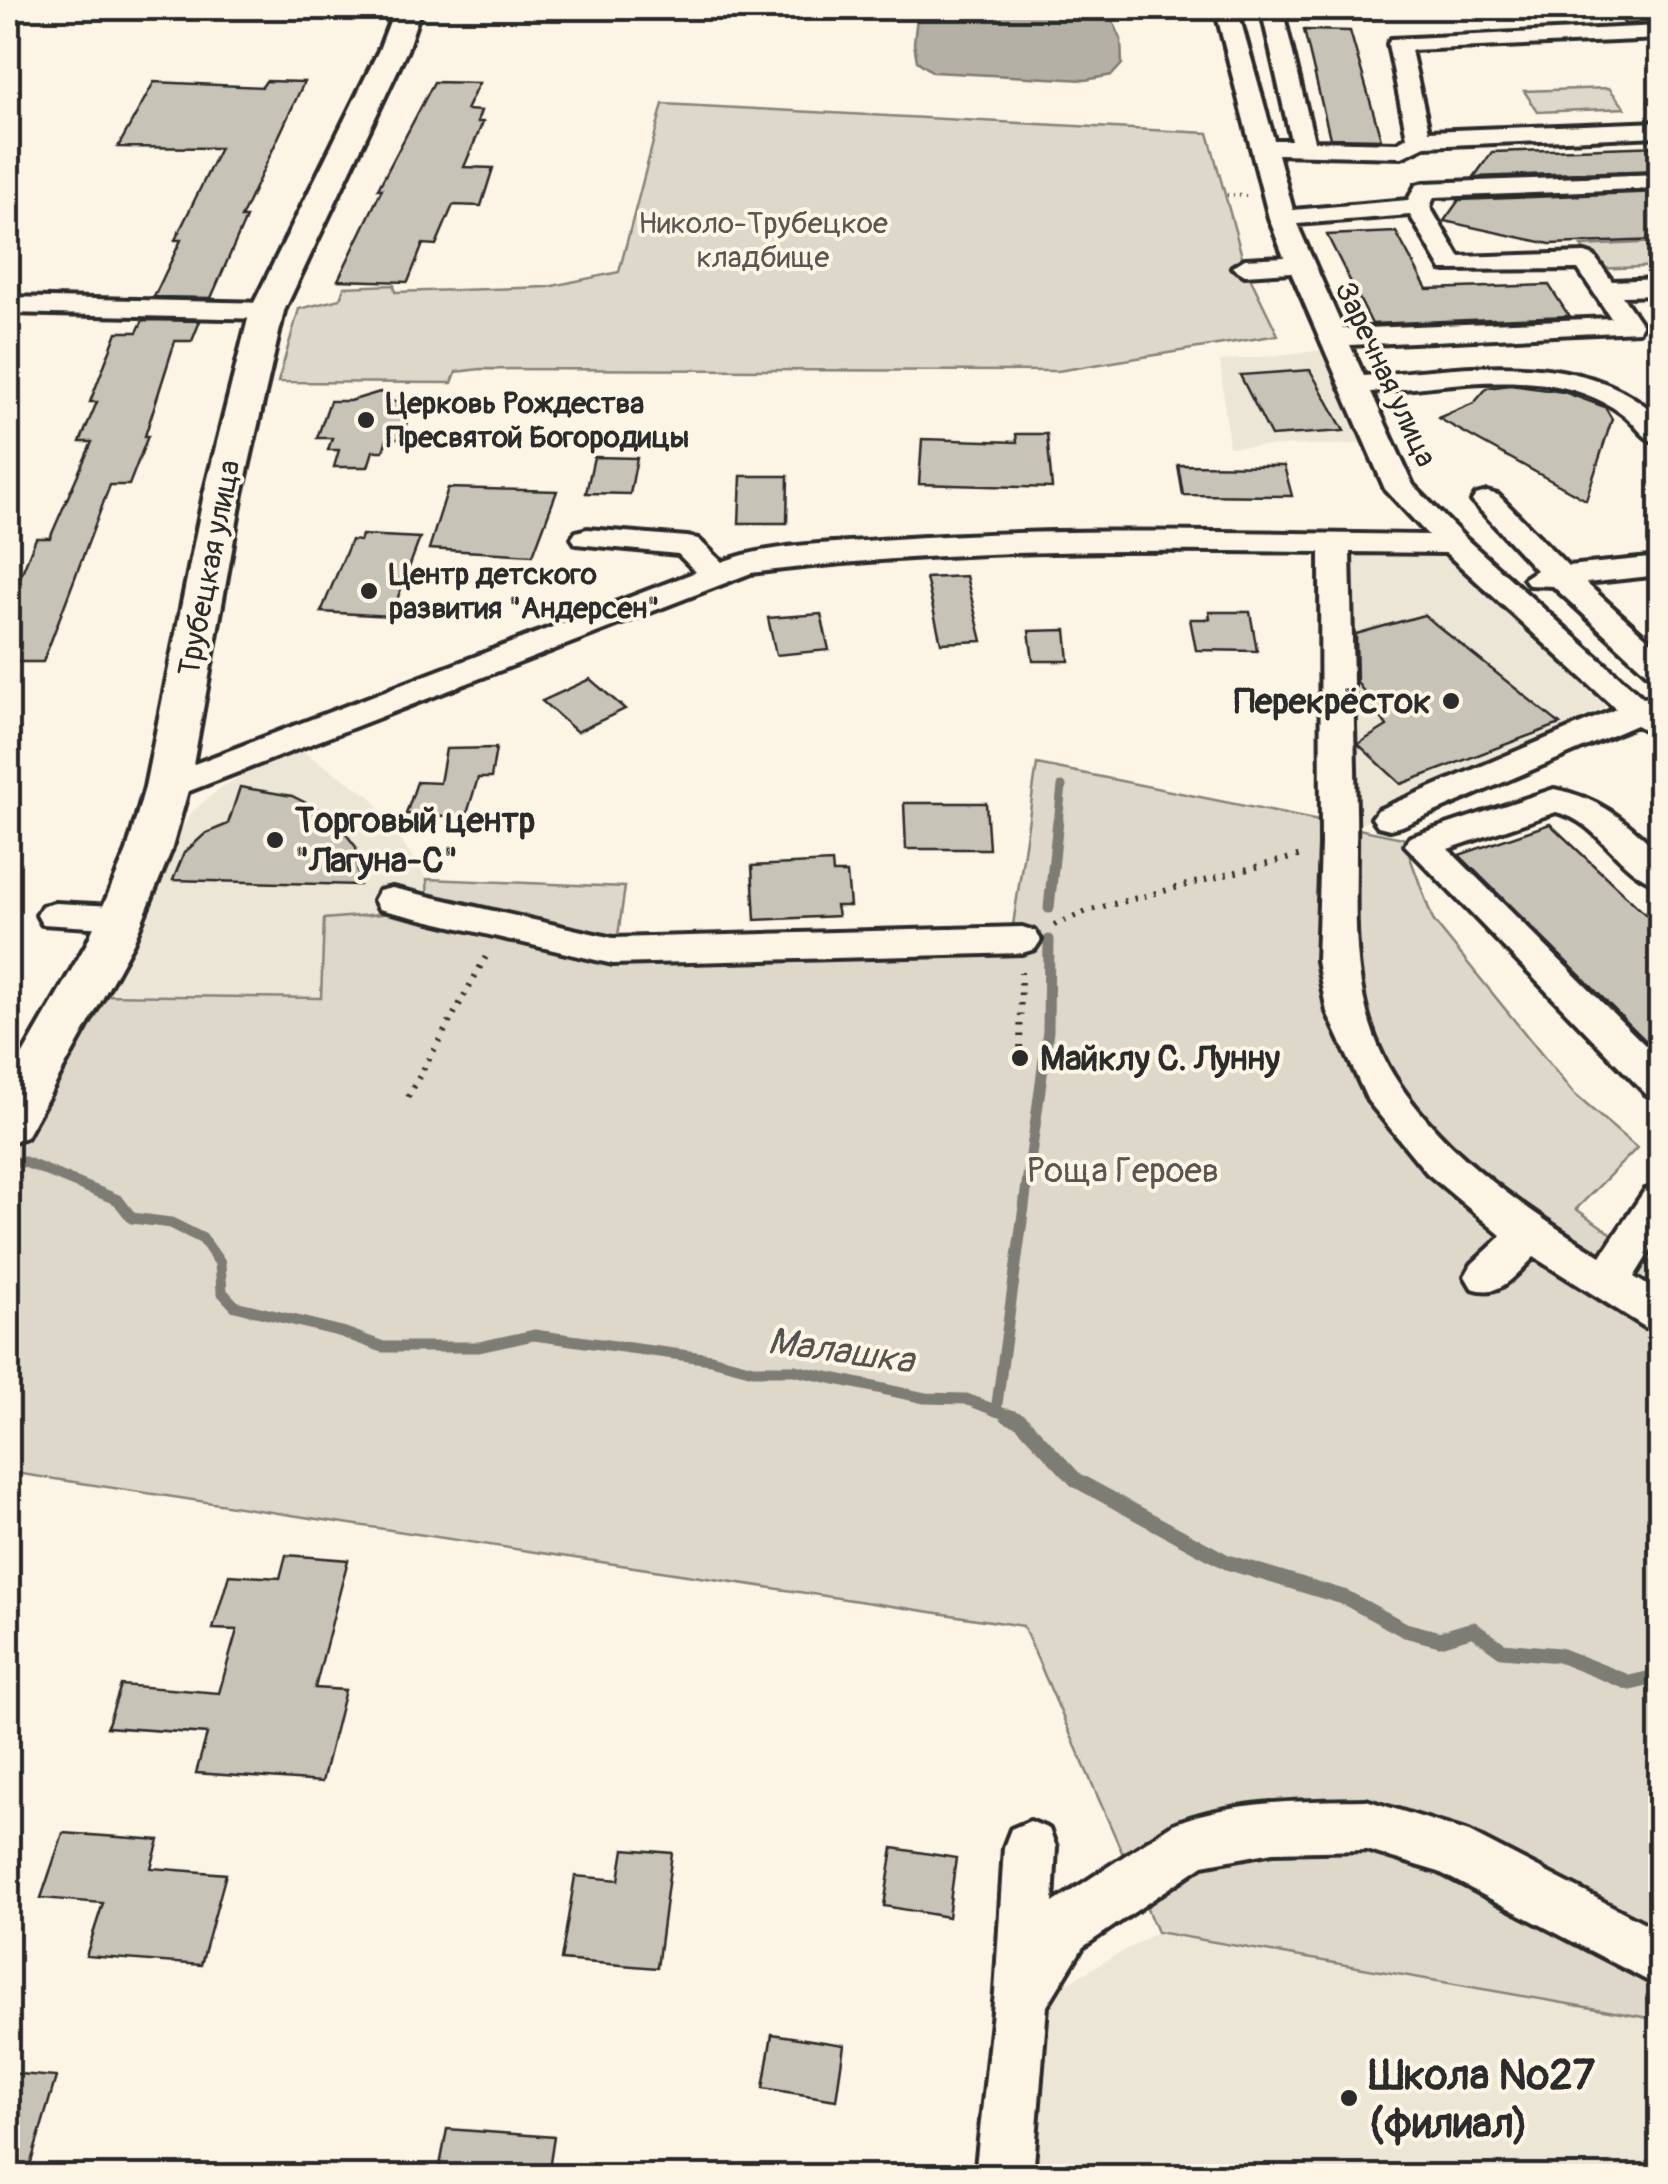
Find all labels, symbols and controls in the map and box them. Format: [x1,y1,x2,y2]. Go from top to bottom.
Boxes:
park label: Николо-Трубецкое кладбище [638,205,888,276]
street label: Заречная улица [1326,276,1445,473]
place label: Церковь Рождества Пресвятой Богородицы [386,385,689,456]
marker: Церковь Рождества Пресвятой Богородицы [355,409,377,431]
street label: Трубецкая улица [170,457,249,679]
place label: Центр детского развития "Андерсен" [389,556,659,627]
marker: Центр детского развития "Андерсен" [358,580,380,602]
place label: Перекрёсток [1234,680,1431,724]
marker: Перекрёсток [1440,690,1462,712]
place label: Торговый центр "Лагуна-С" [295,799,535,883]
marker: Торговый центр "Лагуна-С" [264,829,286,851]
place label: Майклу С. Лунну [1040,1037,1280,1081]
marker: Майклу С. Лунну [1009,1047,1031,1069]
park label: Роща Героев [1027,1149,1219,1193]
water label: Малашка [765,1317,919,1385]
place label: Школа №27 (филиал) [1368,2050,1596,2150]
marker: Школа №27 (филиал) [1338,2087,1360,2109]

